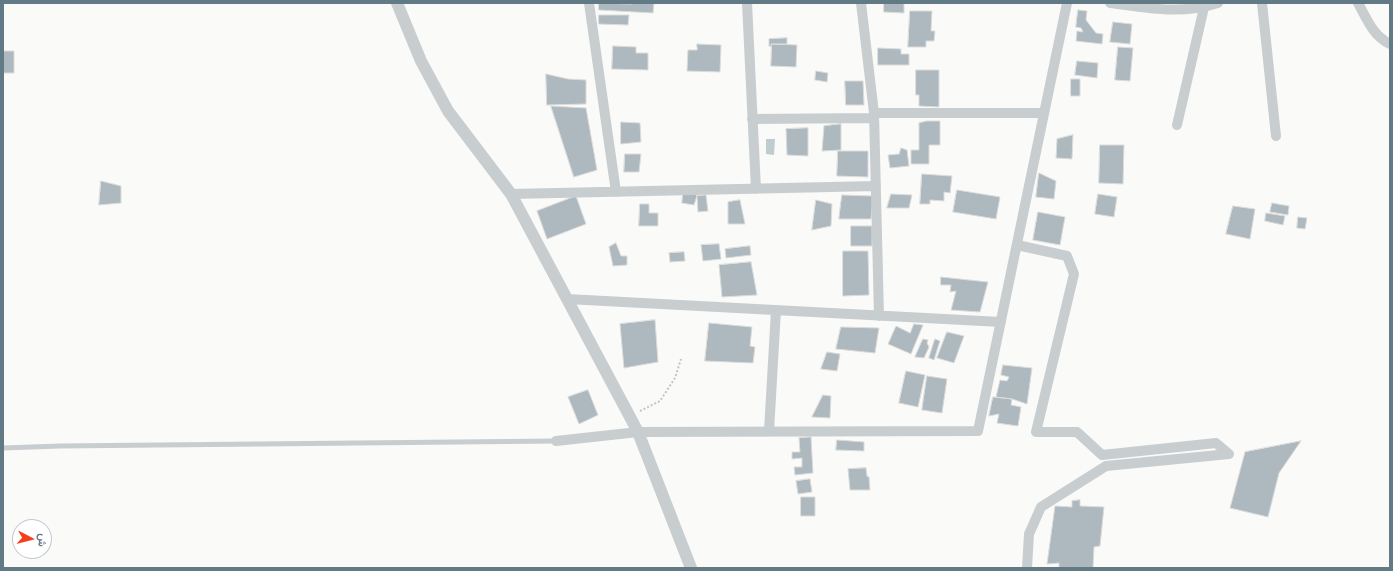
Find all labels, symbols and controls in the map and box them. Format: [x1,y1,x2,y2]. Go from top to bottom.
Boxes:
north arrow [12,519,52,559]
text: ش [36,533,50,548]

